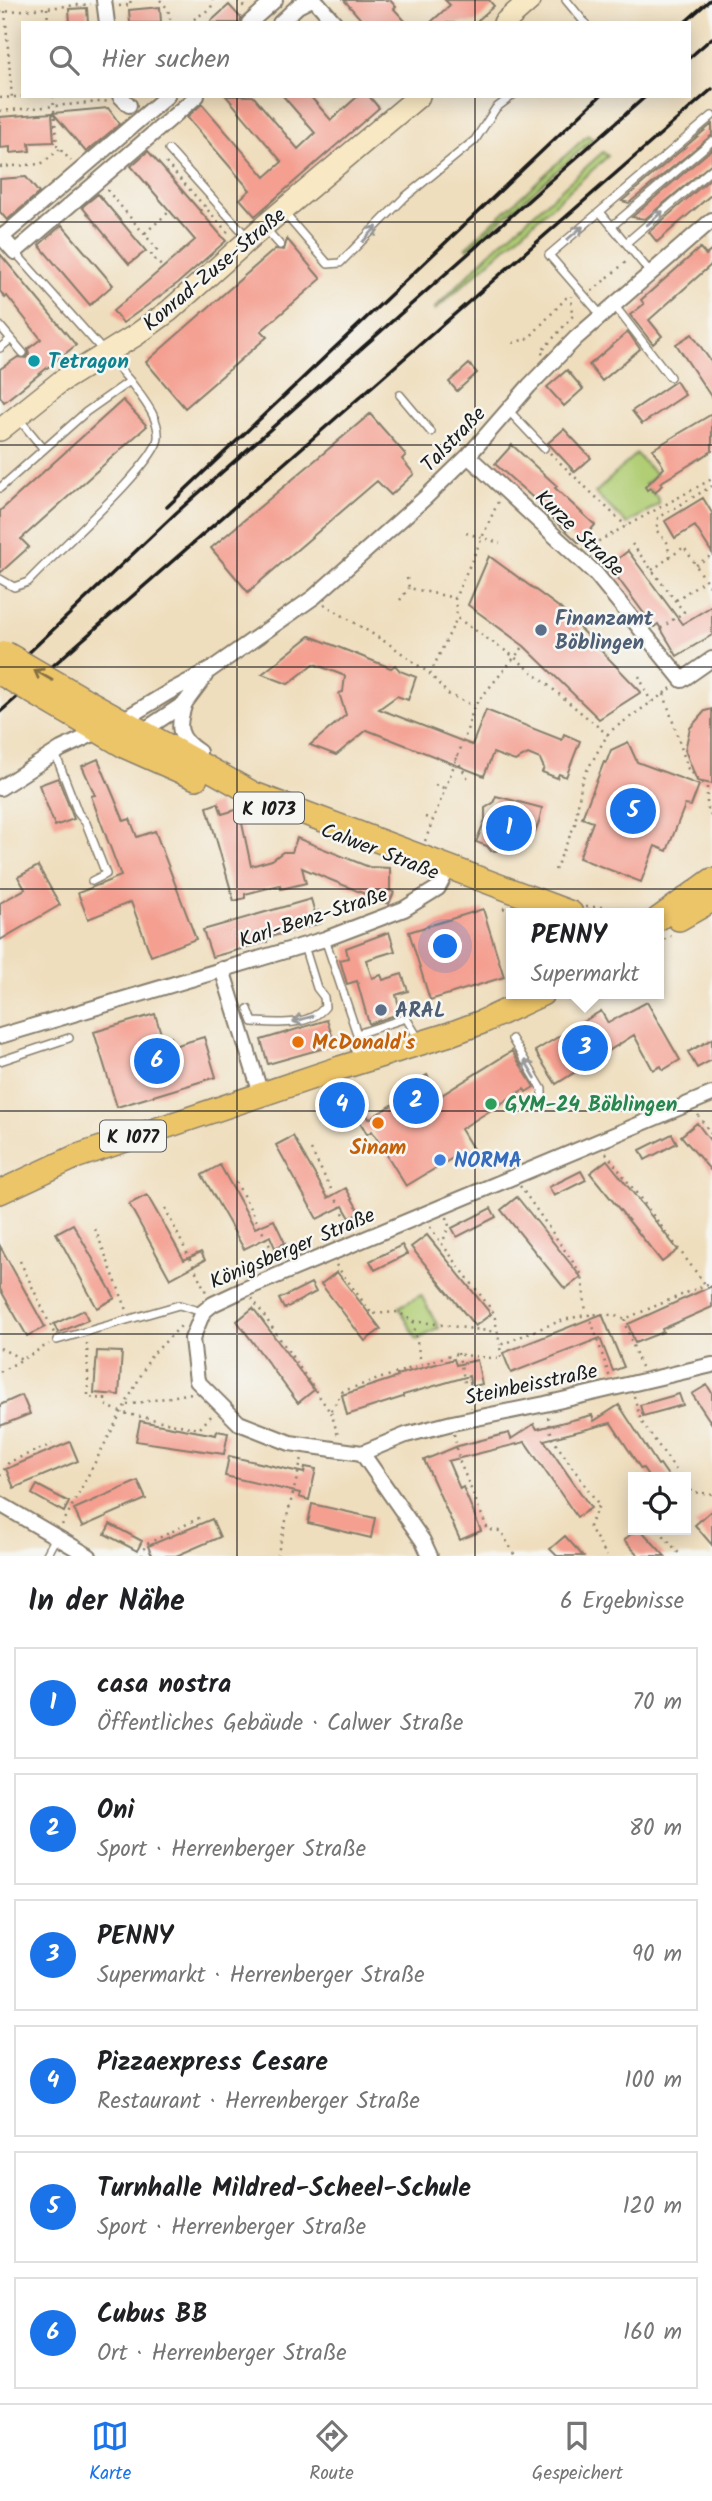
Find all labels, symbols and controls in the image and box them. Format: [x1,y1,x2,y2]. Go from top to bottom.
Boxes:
search box [21,21,691,98]
text: Hier suchen [101,39,230,81]
icon: search [45,41,83,79]
street label: Konrad-Zuse-Straße [136,200,295,340]
one-way arrow [646,210,664,226]
one-way arrow [362,225,378,243]
one-way arrow [565,225,583,241]
place label: Tetragon [48,346,129,379]
marker: Tetragon [26,353,42,369]
street label: Talstraße [414,399,495,481]
street label: Kurze Straße [526,482,632,586]
place label: Finanzamt Böblingen [555,603,654,660]
marker: Finanzamt Böblingen [533,622,549,638]
one-way arrow [34,668,54,682]
pin: 5 [610,785,656,837]
road number: K 1073 [234,792,304,824]
pin: 1 [486,802,532,854]
street label: Calwer Straße [316,815,444,890]
street label: Karl-Benz-Straße [235,879,393,958]
popup [506,908,664,999]
text: PENNY [531,915,607,957]
your location [428,929,462,963]
text: Supermarkt [531,957,639,993]
place label: ARAL [395,995,446,1028]
marker: ARAL [373,1002,389,1018]
one-way arrow [292,1014,314,1027]
pin: 3 [562,1022,608,1074]
place label: McDonald's [312,1027,416,1060]
marker: McDonald's [290,1034,306,1050]
pin: 6 [134,1035,180,1087]
one-way arrow [523,1060,537,1080]
pin: 2 [393,1075,439,1127]
pin: 4 [319,1079,365,1131]
place label: GYM-24 Böblingen [505,1089,677,1122]
marker: GYM-24 Böblingen [483,1096,499,1112]
marker: Sinam [370,1115,386,1131]
road number: K 1077 [100,1120,166,1152]
place label: Sinam [350,1132,406,1165]
place label: NORMA [454,1145,522,1178]
marker: NORMA [432,1152,448,1168]
street label: Königsberger Straße [205,1199,381,1299]
street label: Steinbeisstraße [462,1355,601,1416]
map controls [628,1472,691,1535]
button: locate [628,1472,691,1535]
text: In der Nähe [28,1578,185,1626]
text: 6 Ergebnisse [560,1584,684,1620]
text: casa nostra [97,1664,231,1706]
text: 1 [50,1685,56,1721]
text: 70 m [632,1685,682,1721]
text: Öffentliches Gebäude · Calwer Straße [97,1706,463,1742]
text: Oni [97,1790,134,1832]
text: 2 [46,1811,60,1847]
text: 80 m [629,1811,682,1847]
text: Sport · Herrenberger Straße [97,1832,366,1868]
text: PENNY [97,1916,173,1958]
text: 3 [47,1937,59,1973]
text: 90 m [632,1937,682,1973]
text: Supermarkt · Herrenberger Straße [97,1958,425,1994]
text: Pizzaexpress Cesare [97,2042,328,2084]
text: 4 [47,2063,59,2099]
text: 100 m [624,2063,682,2099]
text: Restaurant · Herrenberger Straße [97,2084,420,2120]
text: Turnhalle Mildred-Scheel-Schule [97,2168,471,2210]
text: 5 [47,2189,59,2225]
text: 120 m [622,2189,682,2225]
text: Sport · Herrenberger Straße [97,2210,366,2246]
text: Cubus BB [97,2294,208,2336]
text: 6 [47,2315,59,2351]
text: 160 m [623,2315,682,2351]
text: Ort · Herrenberger Straße [97,2336,347,2372]
tab: Karte [89,2417,131,2489]
tab: Route [309,2417,354,2489]
tab: Gespeichert [532,2417,623,2489]

